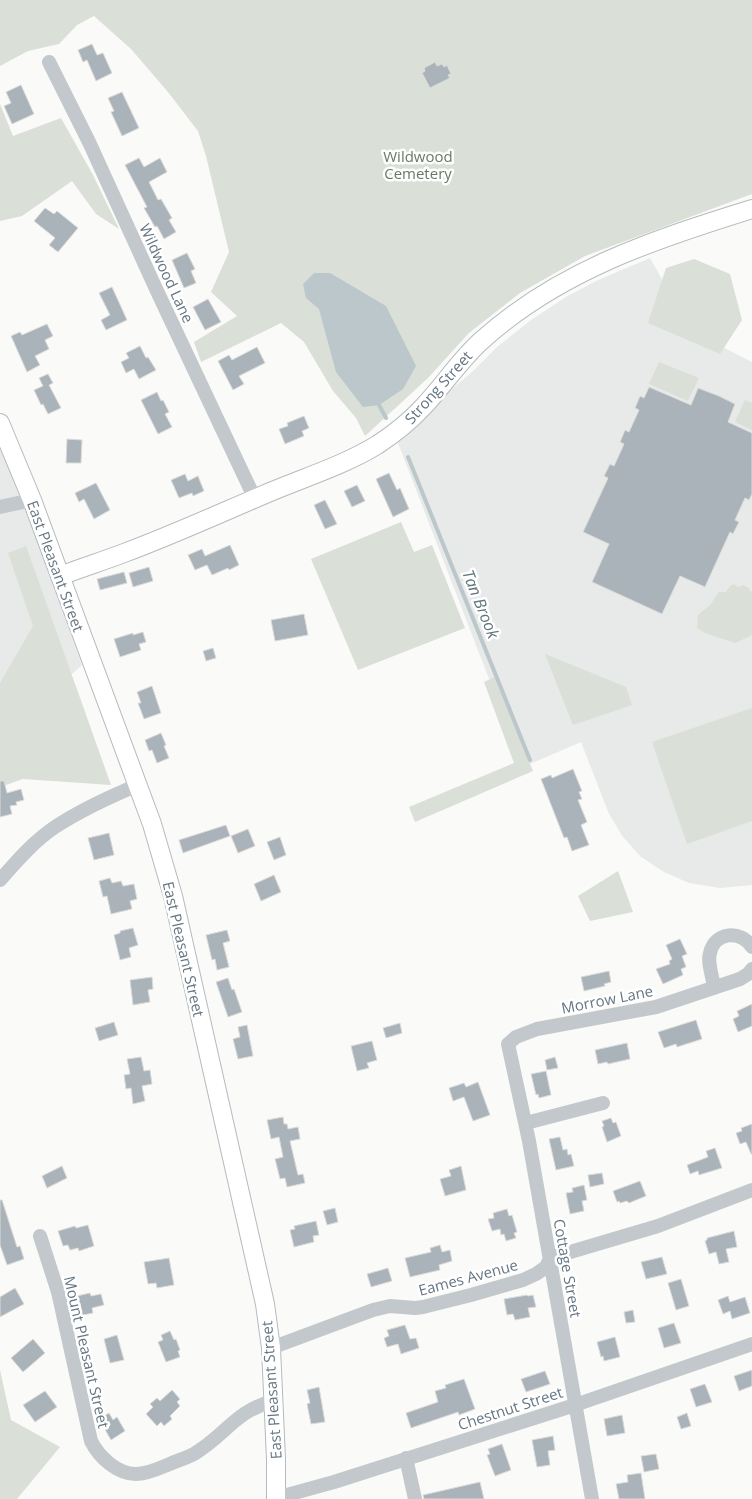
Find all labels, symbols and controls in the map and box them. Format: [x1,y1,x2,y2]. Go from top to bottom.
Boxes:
park label: Wildwood Cemetery [383,146,453,183]
street label: Wildwood Lane [135,220,199,326]
street label: Strong Street [400,346,476,428]
street label: East Pleasant Street [23,498,89,634]
water label: Tan Brook [457,566,505,643]
street label: East Pleasant Street [159,879,209,1019]
street label: Morrow Lane [559,980,655,1018]
street label: Cottage Street [549,1217,587,1319]
street label: Eames Avenue [416,1254,520,1300]
street label: Mount Pleasant Street [60,1274,114,1430]
street label: East Pleasant Street [256,1320,286,1460]
street label: Chestnut Street [455,1382,565,1434]

